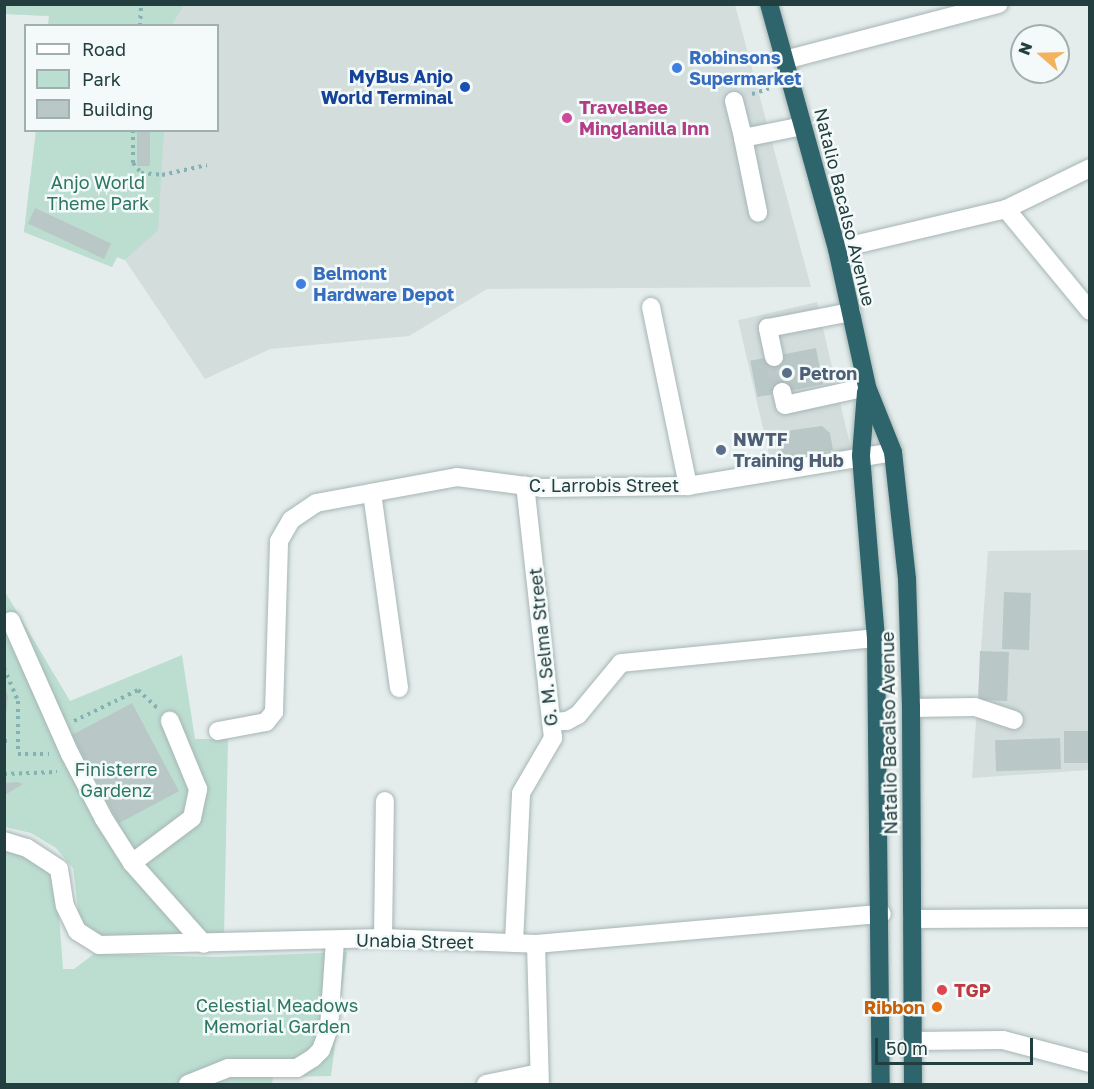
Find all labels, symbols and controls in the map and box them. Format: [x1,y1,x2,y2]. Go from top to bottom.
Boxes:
legend [24,24,219,132]
north arrow [1010,24,1070,84]
text: Road [82,38,126,60]
text: N [1013,39,1036,58]
place label: Robinsons Supermarket [689,47,801,90]
marker: Robinsons Supermarket [670,61,684,75]
place label: MyBus Anjo World Terminal [321,66,453,109]
text: Park [82,68,121,90]
marker: MyBus Anjo World Terminal [458,80,472,94]
place label: TravelBee Minglanilla Inn [579,97,709,140]
text: Building [82,98,153,120]
street label: Natalio Bacalso Avenue [810,106,880,308]
marker: TravelBee Minglanilla Inn [560,111,574,125]
park label: Anjo World Theme Park [47,172,149,214]
place label: Belmont Hardware Depot [313,263,454,306]
marker: Belmont Hardware Depot [294,277,308,291]
place label: Petron [799,362,857,384]
marker: Petron [780,366,794,380]
place label: NWTF Training Hub [733,429,844,472]
marker: NWTF Training Hub [714,443,728,457]
street label: C. Larrobis Street [529,474,679,496]
street label: G. M. Selma Street [524,567,562,727]
street label: Natalio Bacalso Avenue [876,631,902,835]
park label: Finisterre Gardenz [75,759,157,802]
street label: Unabia Street [356,929,474,953]
place label: TGP [954,979,991,1001]
marker: TGP [935,983,949,997]
park label: Celestial Meadows Memorial Garden [196,995,358,1038]
place label: Ribbon [864,996,925,1018]
marker: Ribbon [930,1000,944,1014]
scale bar [878,1026,1036,1064]
text: 50 m [886,1037,928,1059]

